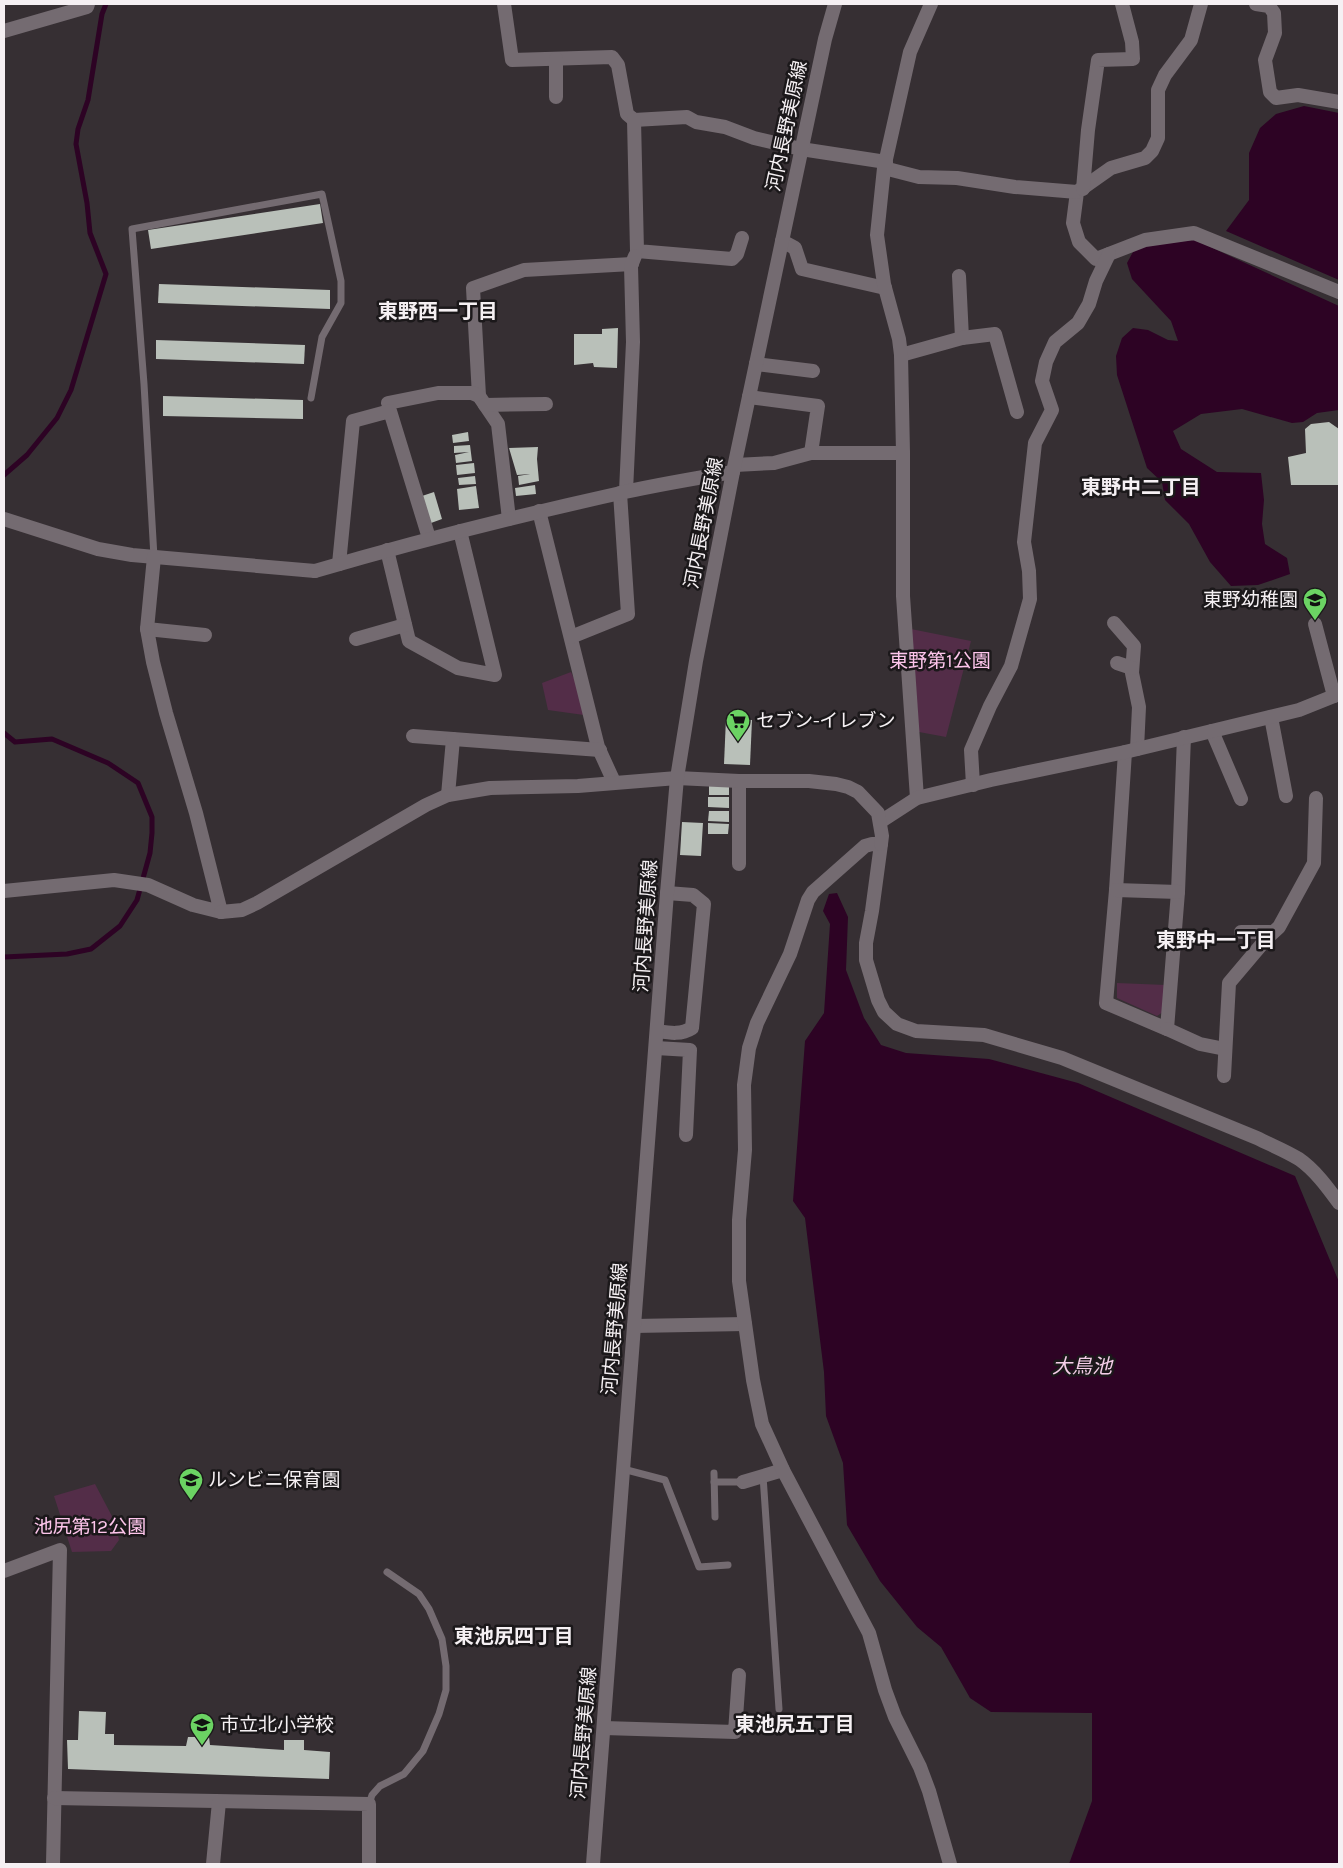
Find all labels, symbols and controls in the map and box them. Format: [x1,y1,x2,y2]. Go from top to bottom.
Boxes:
street label: 河内長野美原線 [762,59,812,193]
district label: 東野西一丁目 [378,300,498,323]
street label: 河内長野美原線 [681,456,727,590]
district label: 東野中二丁目 [1081,476,1201,499]
school or university icon: 東野幼稚園 [1302,587,1328,621]
place label: 東野幼稚園 [1203,589,1298,611]
park label: 東野第1公園 [889,650,991,672]
supermarket icon: セブン-イレブン [725,708,751,742]
place label: セブン-イレブン [756,710,896,732]
street label: 河内長野美原線 [630,859,662,993]
district label: 東野中一丁目 [1156,929,1276,952]
street label: 河内長野美原線 [598,1262,632,1396]
water label: 大鳥池 [1052,1355,1114,1378]
school or university icon: ルンビニ保育園 [178,1467,204,1501]
place label: ルンビニ保育園 [208,1469,341,1491]
park label: 池尻第12公園 [34,1516,146,1538]
district label: 東池尻四丁目 [454,1625,574,1648]
street label: 河内長野美原線 [567,1666,601,1800]
school or university icon: 市立北小学校 [189,1712,215,1746]
district label: 東池尻五丁目 [735,1713,855,1736]
place label: 市立北小学校 [220,1714,334,1736]

